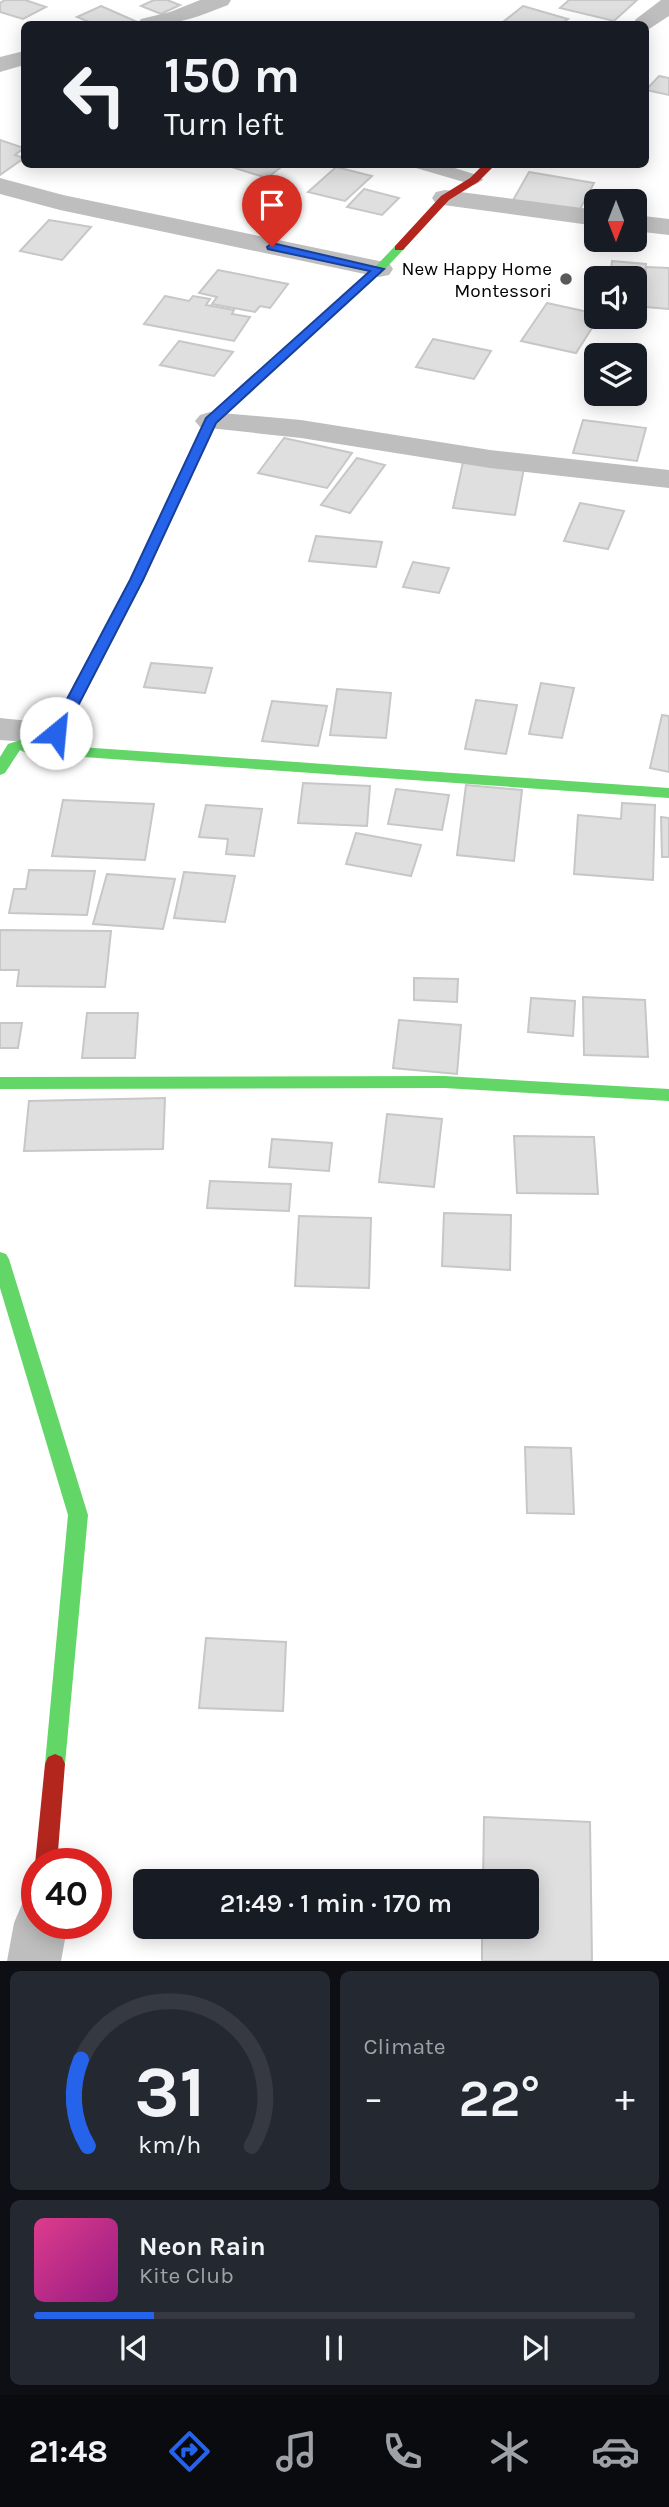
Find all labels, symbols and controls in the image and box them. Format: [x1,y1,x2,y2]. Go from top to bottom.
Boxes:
text: 150 m [164,47,300,104]
icon: left [49,49,140,140]
text: Turn left [164,106,284,143]
pin [242,175,302,247]
icon: arrive [253,186,291,224]
north arrow [584,189,648,252]
map controls [584,189,647,406]
place label: New Happy Home Montessori [402,258,552,302]
button: sound [584,266,647,329]
marker: New Happy Home Montessori [558,271,574,287]
button: layers [584,343,647,406]
position arrow [19,696,93,770]
speed limit sign: 40 [21,1848,112,1939]
text: 21:49 · 1 min · 170 m [220,1888,452,1919]
text: Climate [364,2033,446,2060]
text: 31 [134,2050,205,2135]
text: 22° [458,2068,540,2129]
text: − [364,2076,383,2121]
text: + [615,2076,635,2121]
text: km/h [138,2130,201,2159]
text: Neon Rain [139,2231,266,2262]
text: Kite Club [139,2262,234,2289]
icon: previous [115,2329,153,2367]
icon: pause [315,2329,353,2367]
icon: next [516,2329,554,2367]
icon: directions [165,2427,214,2476]
icon: music [272,2427,321,2476]
icon: phone [378,2427,427,2476]
icon: climate [485,2427,534,2476]
icon: car [591,2427,640,2476]
text: 21:48 [29,2433,108,2470]

